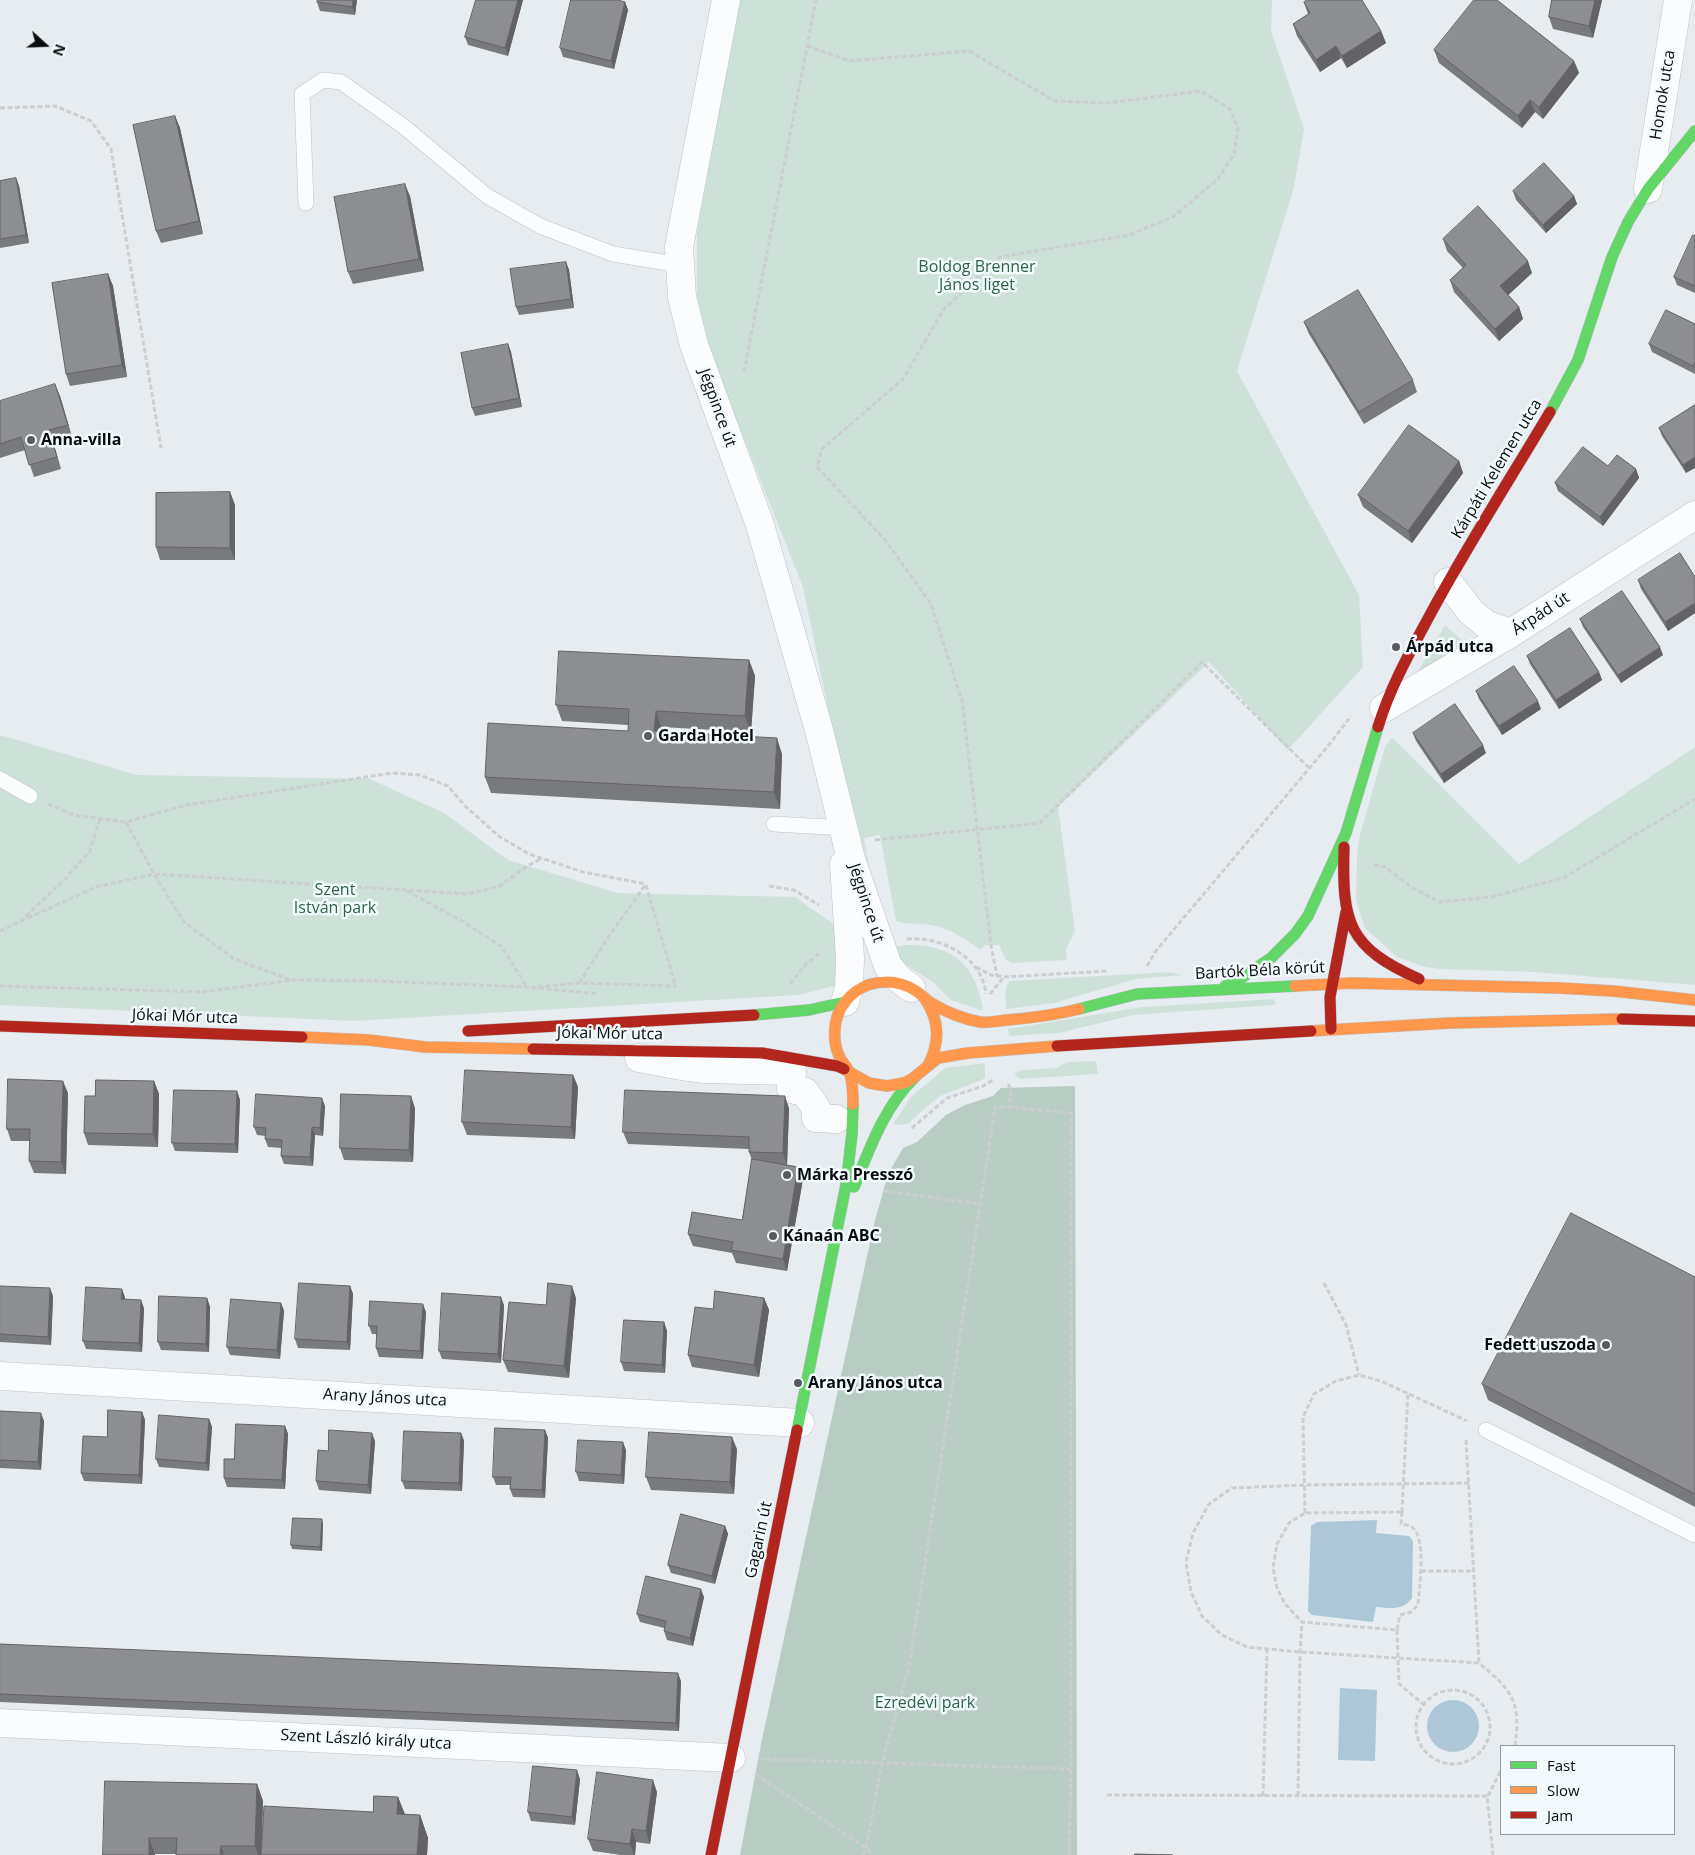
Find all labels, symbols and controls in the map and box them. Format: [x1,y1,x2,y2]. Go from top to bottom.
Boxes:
north arrow [20,20,70,70]
text: N [49,42,70,59]
street label: Homok utca [1646,49,1680,141]
park label: Boldog Brenner János liget [918,257,1036,295]
street label: Jégpince út [694,366,740,450]
street label: Kárpáti Kelemen utca [1448,396,1546,542]
place label: Anna-villa [41,430,121,450]
marker: Anna-villa [25,434,37,446]
street label: Árpád út [1509,588,1573,640]
place label: Árpád utca [1406,637,1494,657]
marker: Árpád utca [1390,641,1402,653]
place label: Garda Hotel [658,726,754,746]
marker: Garda Hotel [642,730,654,742]
street label: Jégpince út [844,861,888,945]
park label: Szent István park [294,880,376,918]
street label: Bartók Béla körút [1195,958,1325,984]
street label: Jókai Mór utca [132,1006,238,1028]
street label: Jókai Mór utca [557,1023,663,1045]
place label: Márka Presszó [797,1165,913,1185]
marker: Márka Presszó [781,1169,793,1181]
place label: Kánaán ABC [783,1226,880,1246]
marker: Kánaán ABC [767,1230,779,1242]
place label: Fedett uszoda [1484,1335,1596,1355]
marker: Fedett uszoda [1600,1339,1612,1351]
place label: Arany János utca [808,1373,943,1393]
marker: Arany János utca [792,1377,804,1389]
street label: Arany János utca [323,1385,447,1411]
street label: Gagarin út [741,1500,777,1580]
park label: Ezredévi park [875,1693,975,1713]
street label: Szent László király utca [280,1726,452,1754]
legend [1500,1745,1675,1835]
text: Fast [1547,1755,1576,1775]
text: Slow [1547,1780,1580,1800]
text: Jam [1547,1805,1573,1825]

